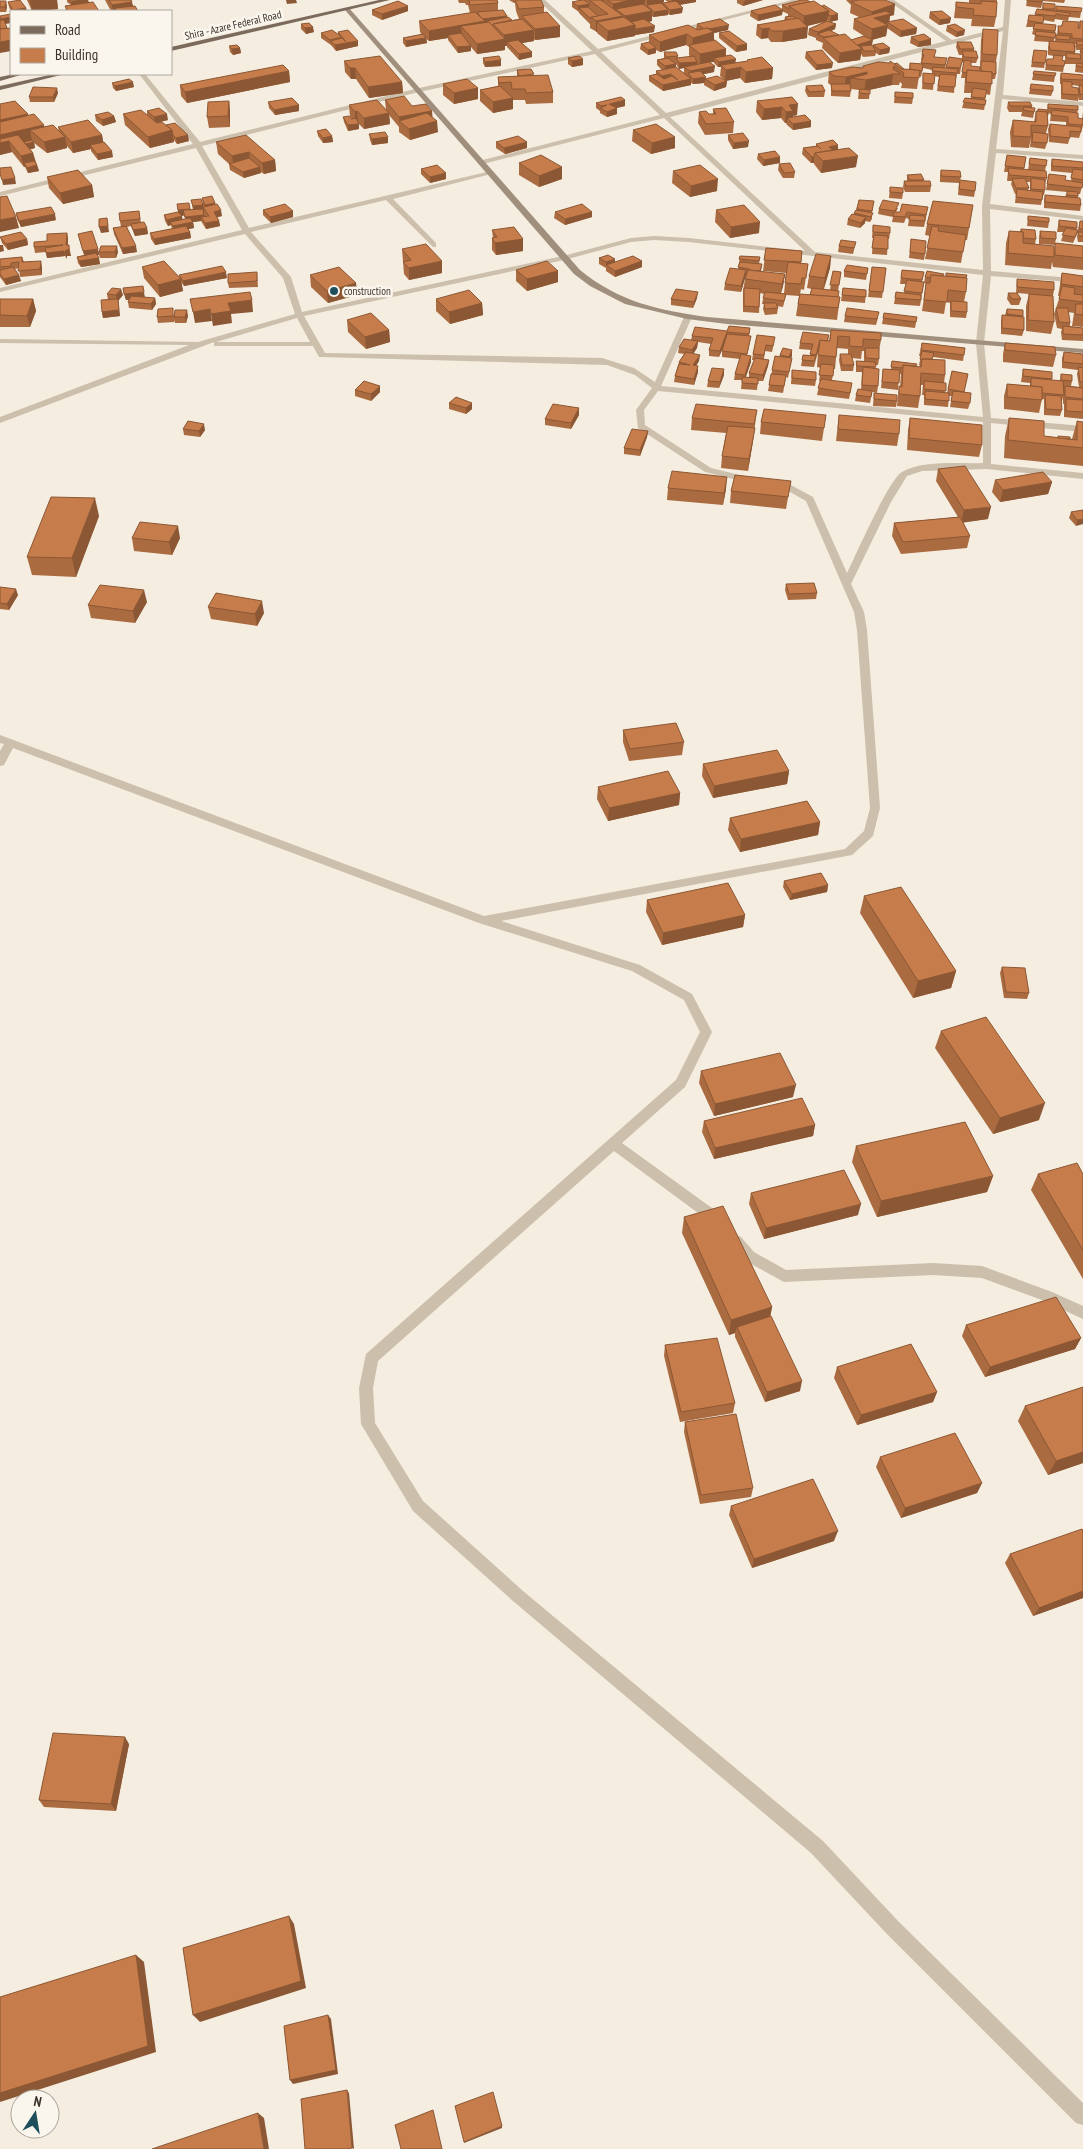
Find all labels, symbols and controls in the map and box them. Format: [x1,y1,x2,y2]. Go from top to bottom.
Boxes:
street label: Shira - Azare Federal Road [183,7,283,43]
legend [10,10,172,75]
text: Road [55,20,81,39]
text: Building [55,45,98,64]
place label: construction [344,284,391,298]
marker: construction [328,285,340,297]
north arrow [10,2089,60,2139]
text: N [32,2092,43,2111]

